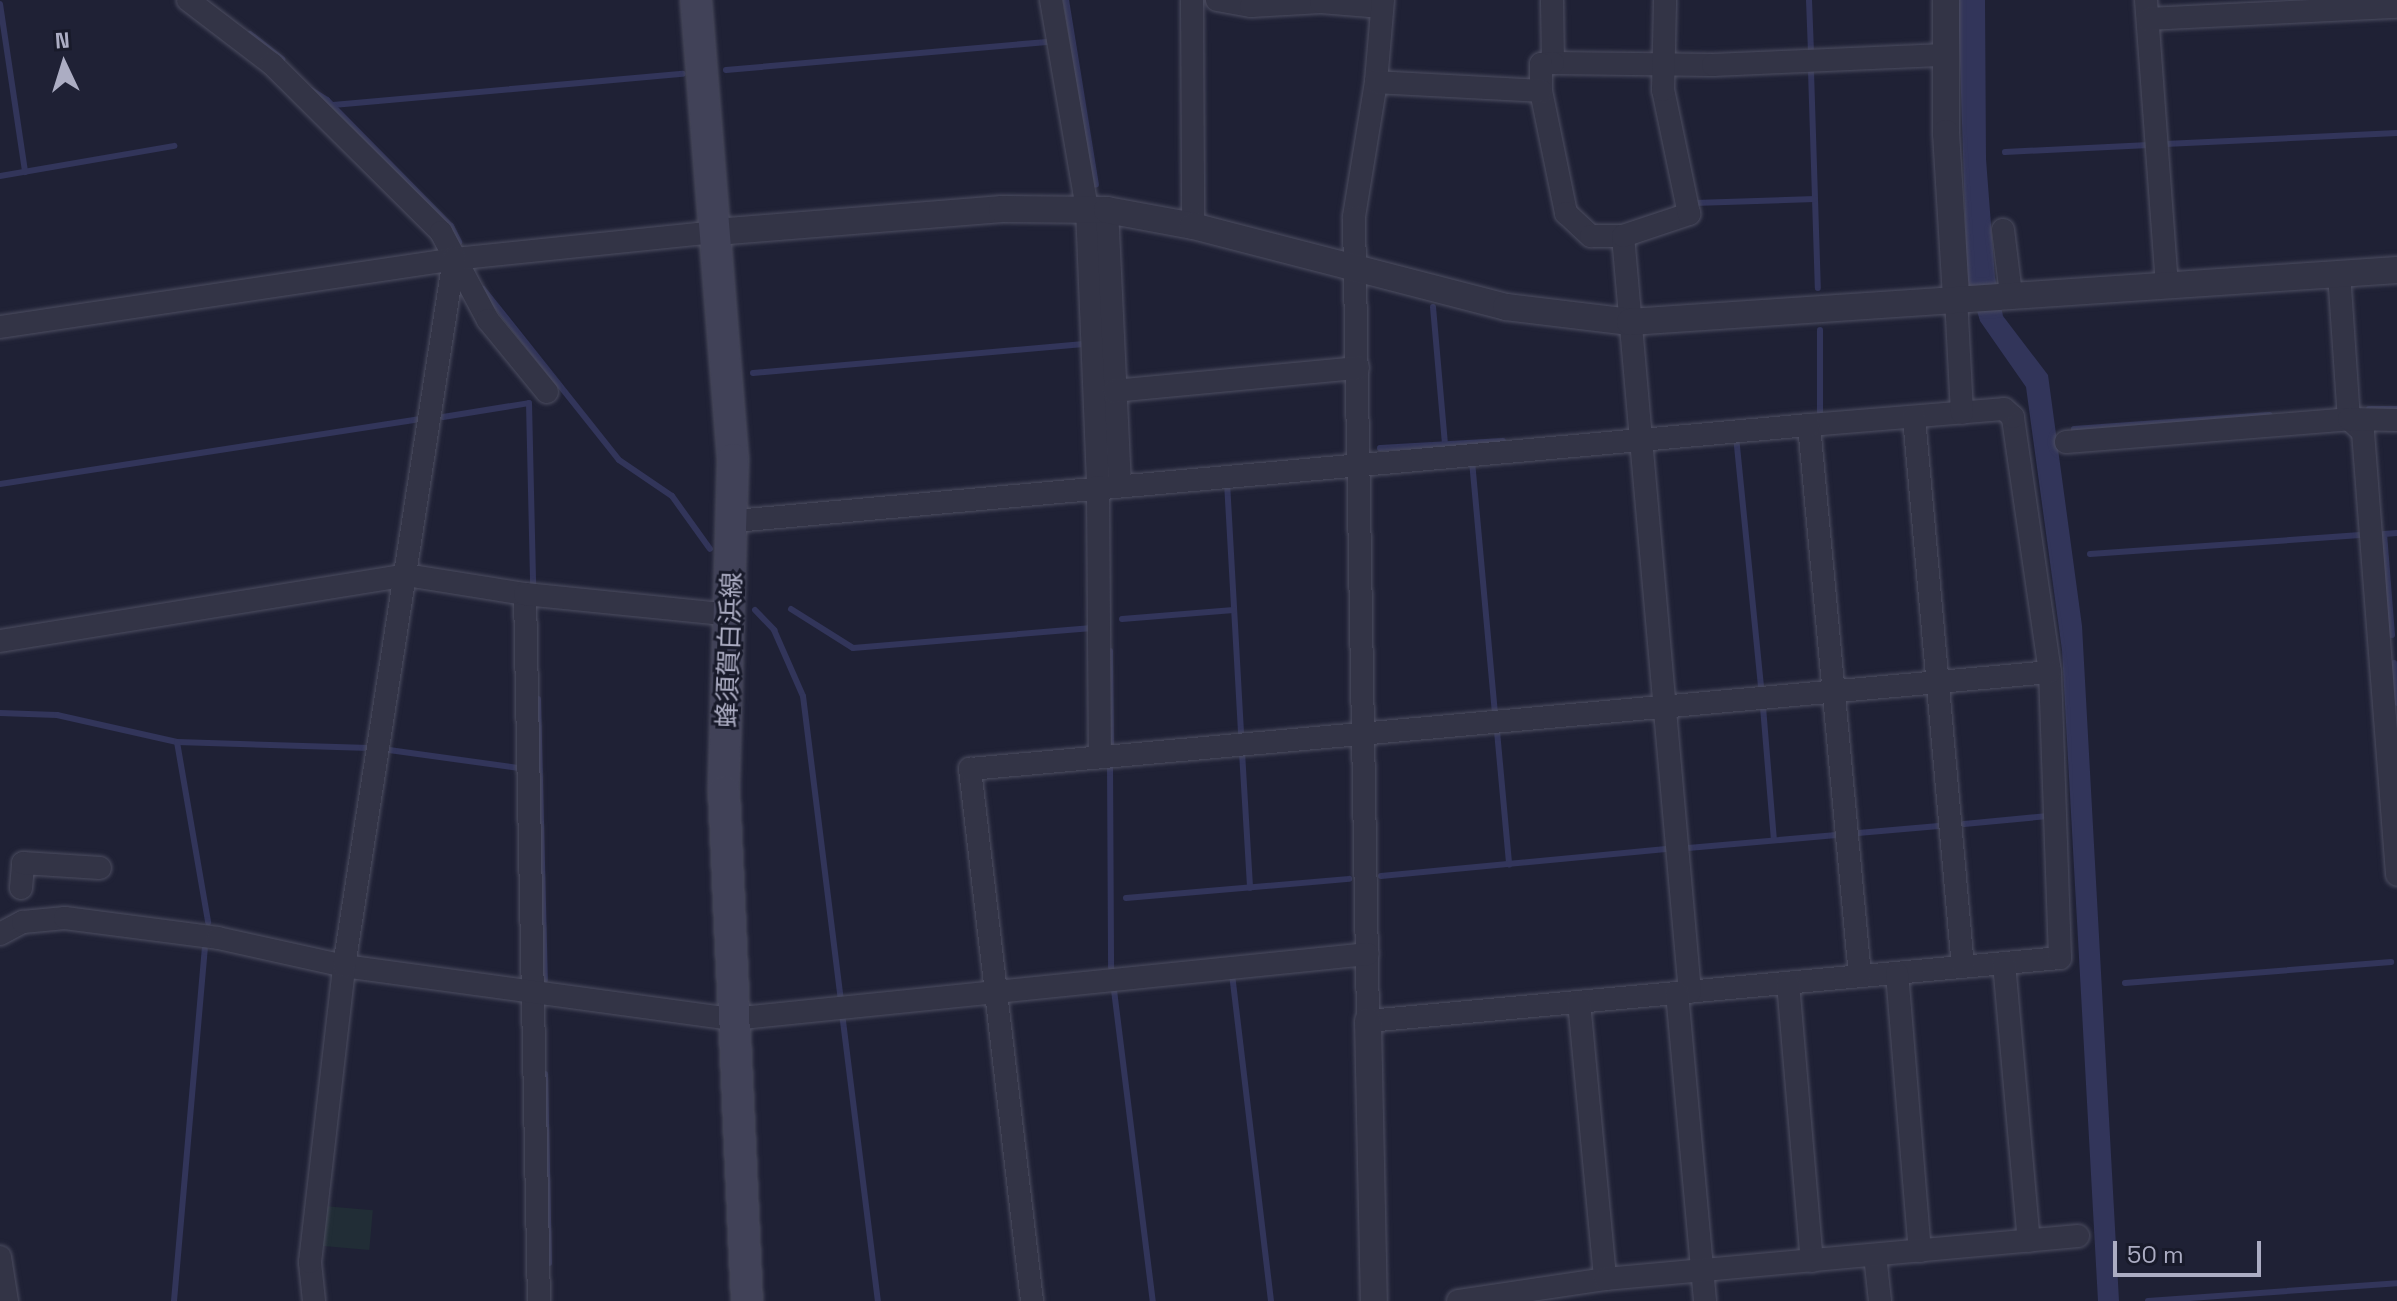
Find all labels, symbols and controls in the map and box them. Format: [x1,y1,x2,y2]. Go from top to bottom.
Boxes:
north arrow [24,24,104,104]
text: N [54,26,71,55]
street label: 蜂須賀白浜線 [712,572,748,728]
scale bar [2117,1225,2265,1275]
text: 50 m [2127,1239,2184,1270]

